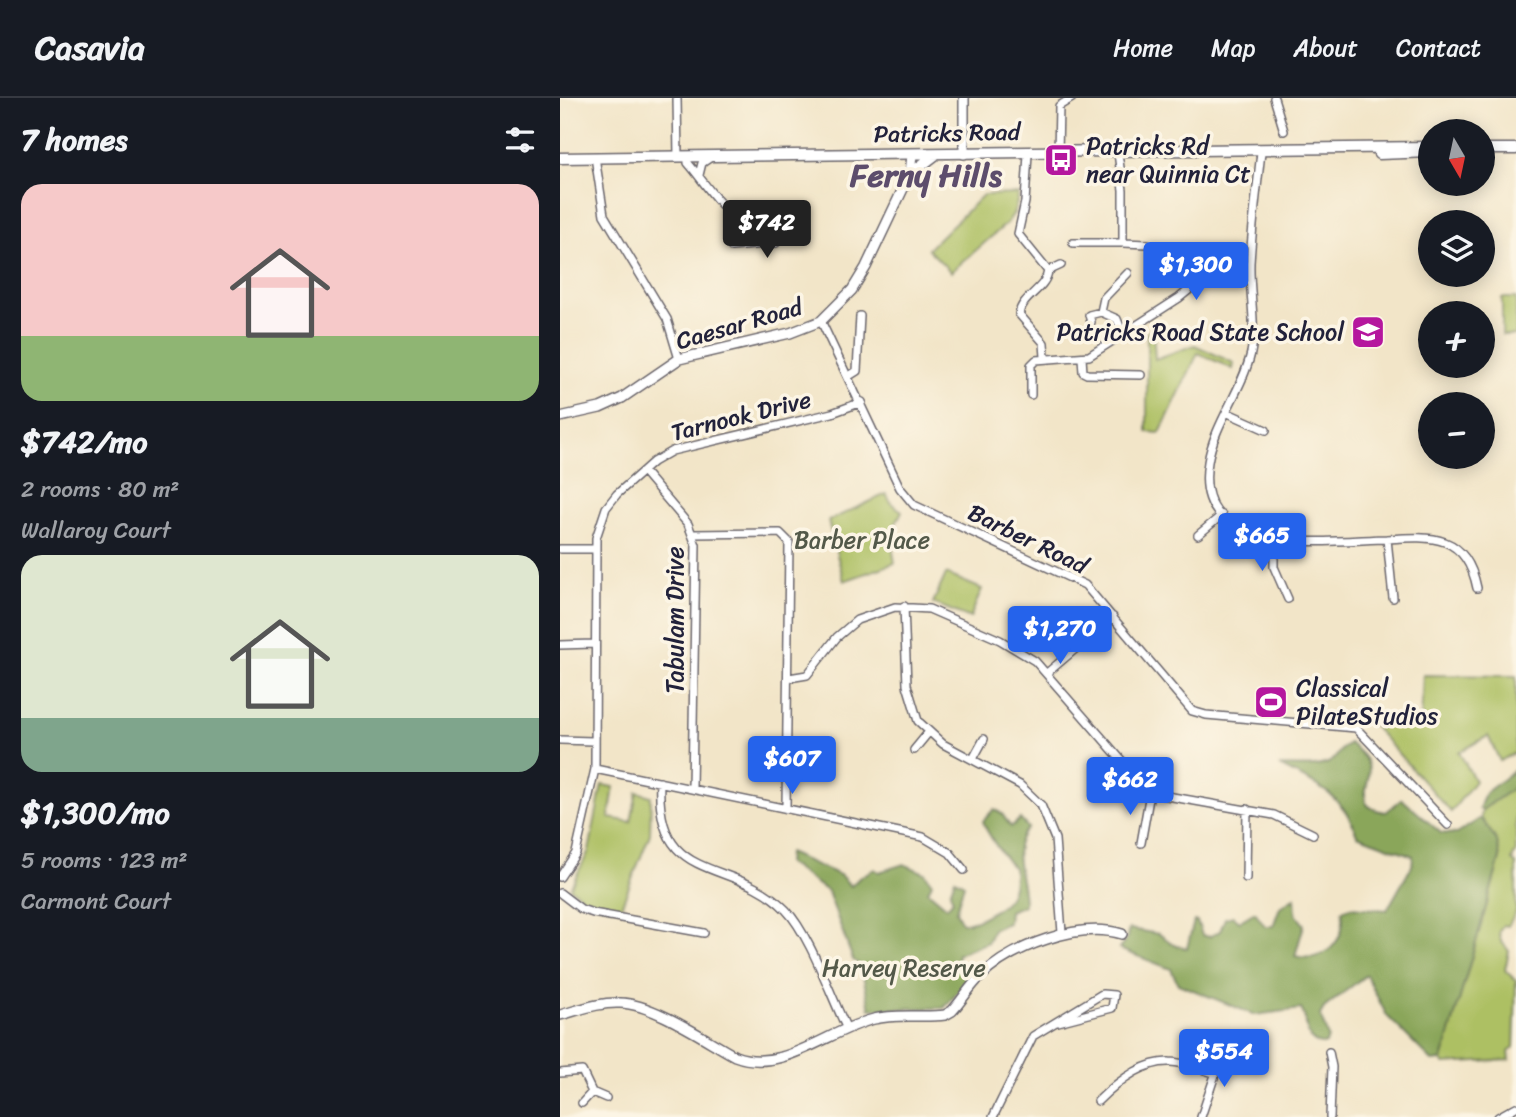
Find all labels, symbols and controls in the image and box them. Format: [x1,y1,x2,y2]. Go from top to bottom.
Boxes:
text: Casavia [35,19,145,77]
text: Home [1113,27,1173,69]
text: Map [1211,27,1255,69]
text: About [1293,27,1358,69]
text: Contact [1396,27,1481,69]
street label: Patricks Road [873,111,1022,155]
text: 7 homes [21,113,128,167]
north arrow [1418,119,1494,196]
map controls [1418,119,1495,469]
icon: filters [501,121,539,159]
place label: Patricks Rd near Quinnia Ct [1086,125,1251,195]
bus stop icon: Patricks Rd near Quinnia Ct [1042,141,1080,179]
district label: Ferny Hills [849,147,1003,204]
pin: $742 [726,200,808,260]
text: $742 [739,202,795,243]
button: layers [1418,210,1495,287]
icon: home [217,230,343,356]
pin: $1,300 [1139,242,1253,302]
text: $1,300 [1159,244,1233,285]
street label: Caesar Road [671,286,809,362]
button: + [1418,301,1495,378]
place label: Patricks Road State School [1057,311,1345,353]
school or university icon: Patricks Road State School [1349,313,1387,351]
street label: Tarnook Drive [666,378,816,454]
button: − [1418,392,1495,469]
text: $742/mo [21,415,148,469]
text: 2 rooms · 80 m² [21,469,179,510]
street label: Barber Road [961,492,1097,587]
text: Wallaroy Court [21,510,171,551]
pin: $665 [1221,514,1303,573]
text: $665 [1234,515,1290,556]
park label: Barber Place [794,519,930,561]
street label: Tabulam Drive [654,546,696,694]
icon: home [217,601,343,727]
pin: $1,270 [1003,606,1117,666]
text: $1,270 [1024,608,1096,649]
place label: Classical PilateStudios [1296,667,1438,737]
sports icon: Classical PilateStudios [1252,683,1290,721]
pin: $607 [751,736,833,796]
text: $607 [764,738,820,779]
pin: $662 [1089,758,1171,817]
text: $662 [1103,759,1157,800]
text: $1,300/mo [21,786,170,840]
text: 5 rooms · 123 m² [21,840,188,881]
text: Carmont Court [21,881,171,922]
park label: Harvey Reserve [822,947,986,989]
pin: $554 [1183,1030,1265,1089]
text: $554 [1195,1031,1253,1072]

